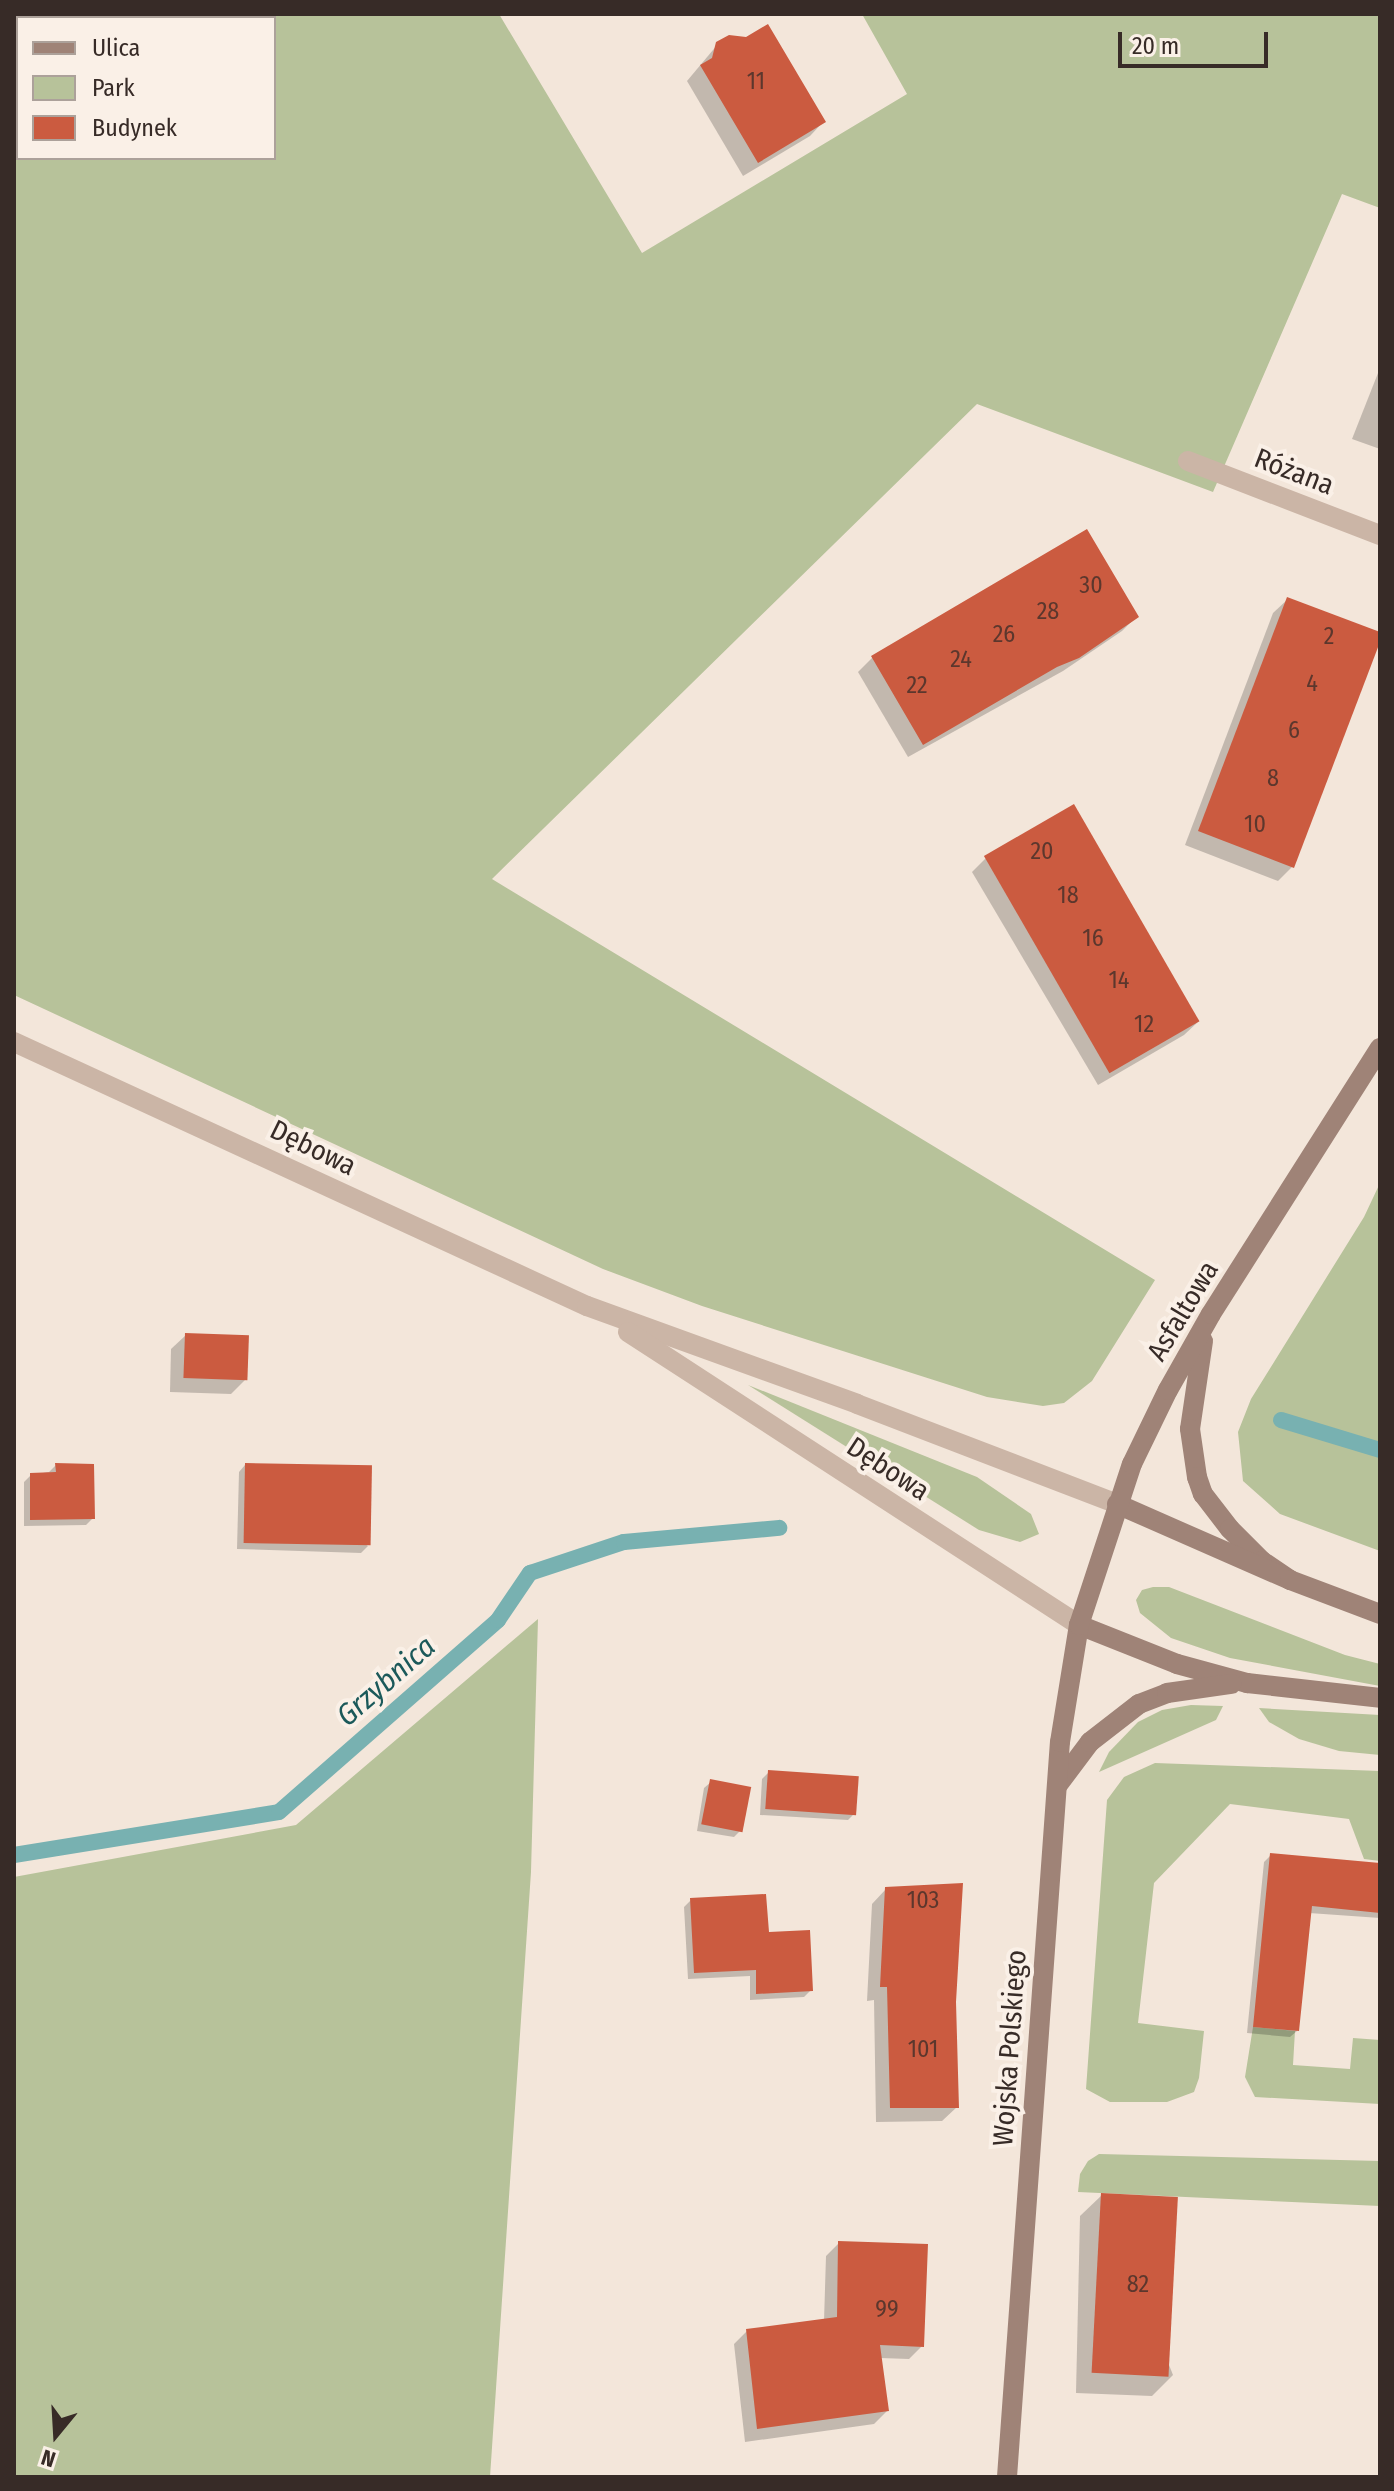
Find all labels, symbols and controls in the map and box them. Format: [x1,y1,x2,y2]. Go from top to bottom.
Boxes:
legend [16,16,276,160]
scale bar [1122,16,1272,66]
text: 20 m [1132,32,1179,60]
text: Ulica [92,34,140,62]
house number: 11 [747,68,765,96]
text: Park [92,74,135,102]
text: Budynek [92,114,177,142]
street label: Różana [1250,442,1338,502]
house number: 30 [1079,572,1103,600]
house number: 28 [1037,598,1059,626]
house number: 26 [993,621,1015,649]
house number: 2 [1324,623,1334,651]
house number: 24 [950,646,972,674]
house number: 4 [1306,670,1318,698]
house number: 22 [906,672,928,700]
house number: 6 [1288,717,1300,745]
house number: 8 [1267,765,1279,793]
house number: 10 [1244,811,1266,839]
house number: 20 [1030,838,1054,866]
house number: 18 [1057,882,1079,910]
house number: 16 [1082,925,1104,953]
house number: 14 [1109,967,1129,995]
house number: 12 [1134,1011,1154,1039]
street label: Dębowa [265,1113,361,1183]
street label: Asfaltowa [1140,1255,1226,1367]
street label: Dębowa [841,1430,935,1508]
water label: Grzybnica [329,1628,443,1734]
house number: 103 [907,1887,939,1915]
street label: Wojska Polskiego [986,1949,1034,2147]
house number: 101 [908,2036,938,2064]
house number: 82 [1127,2271,1149,2299]
house number: 99 [875,2296,899,2324]
north arrow [16,2395,96,2475]
text: N [38,2443,59,2473]

